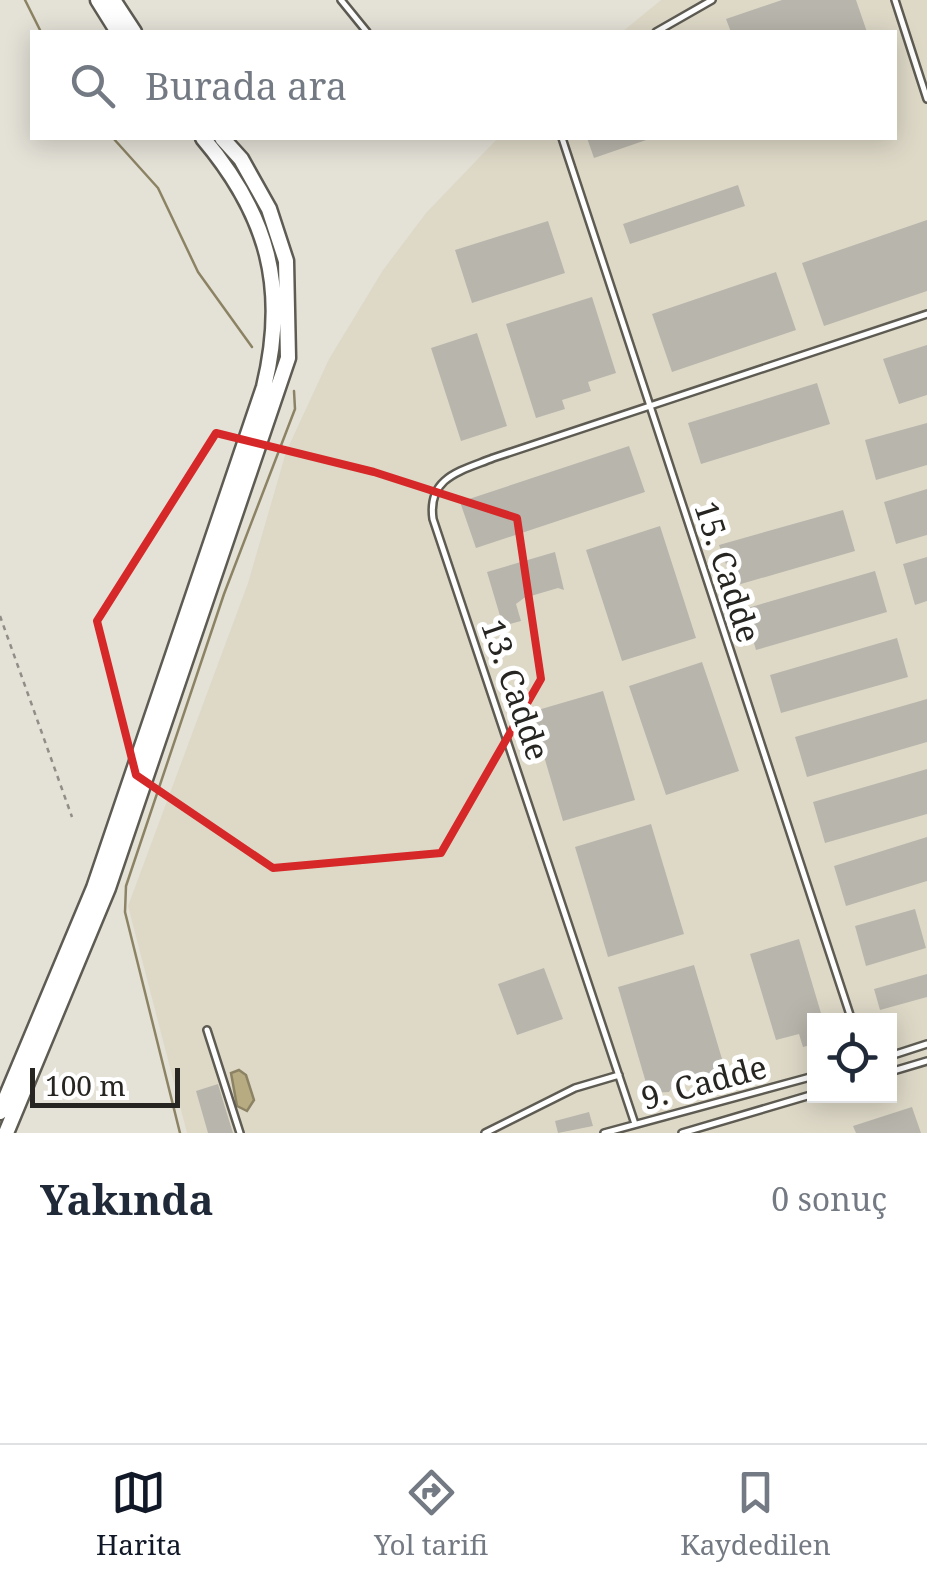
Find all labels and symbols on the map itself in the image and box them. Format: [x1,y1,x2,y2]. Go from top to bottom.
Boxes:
street label: 15. Cadde [685,495,771,648]
street label: 13. Cadde [472,613,561,766]
street label: 9. Cadde [636,1044,771,1119]
scale bar [30,1063,180,1108]

